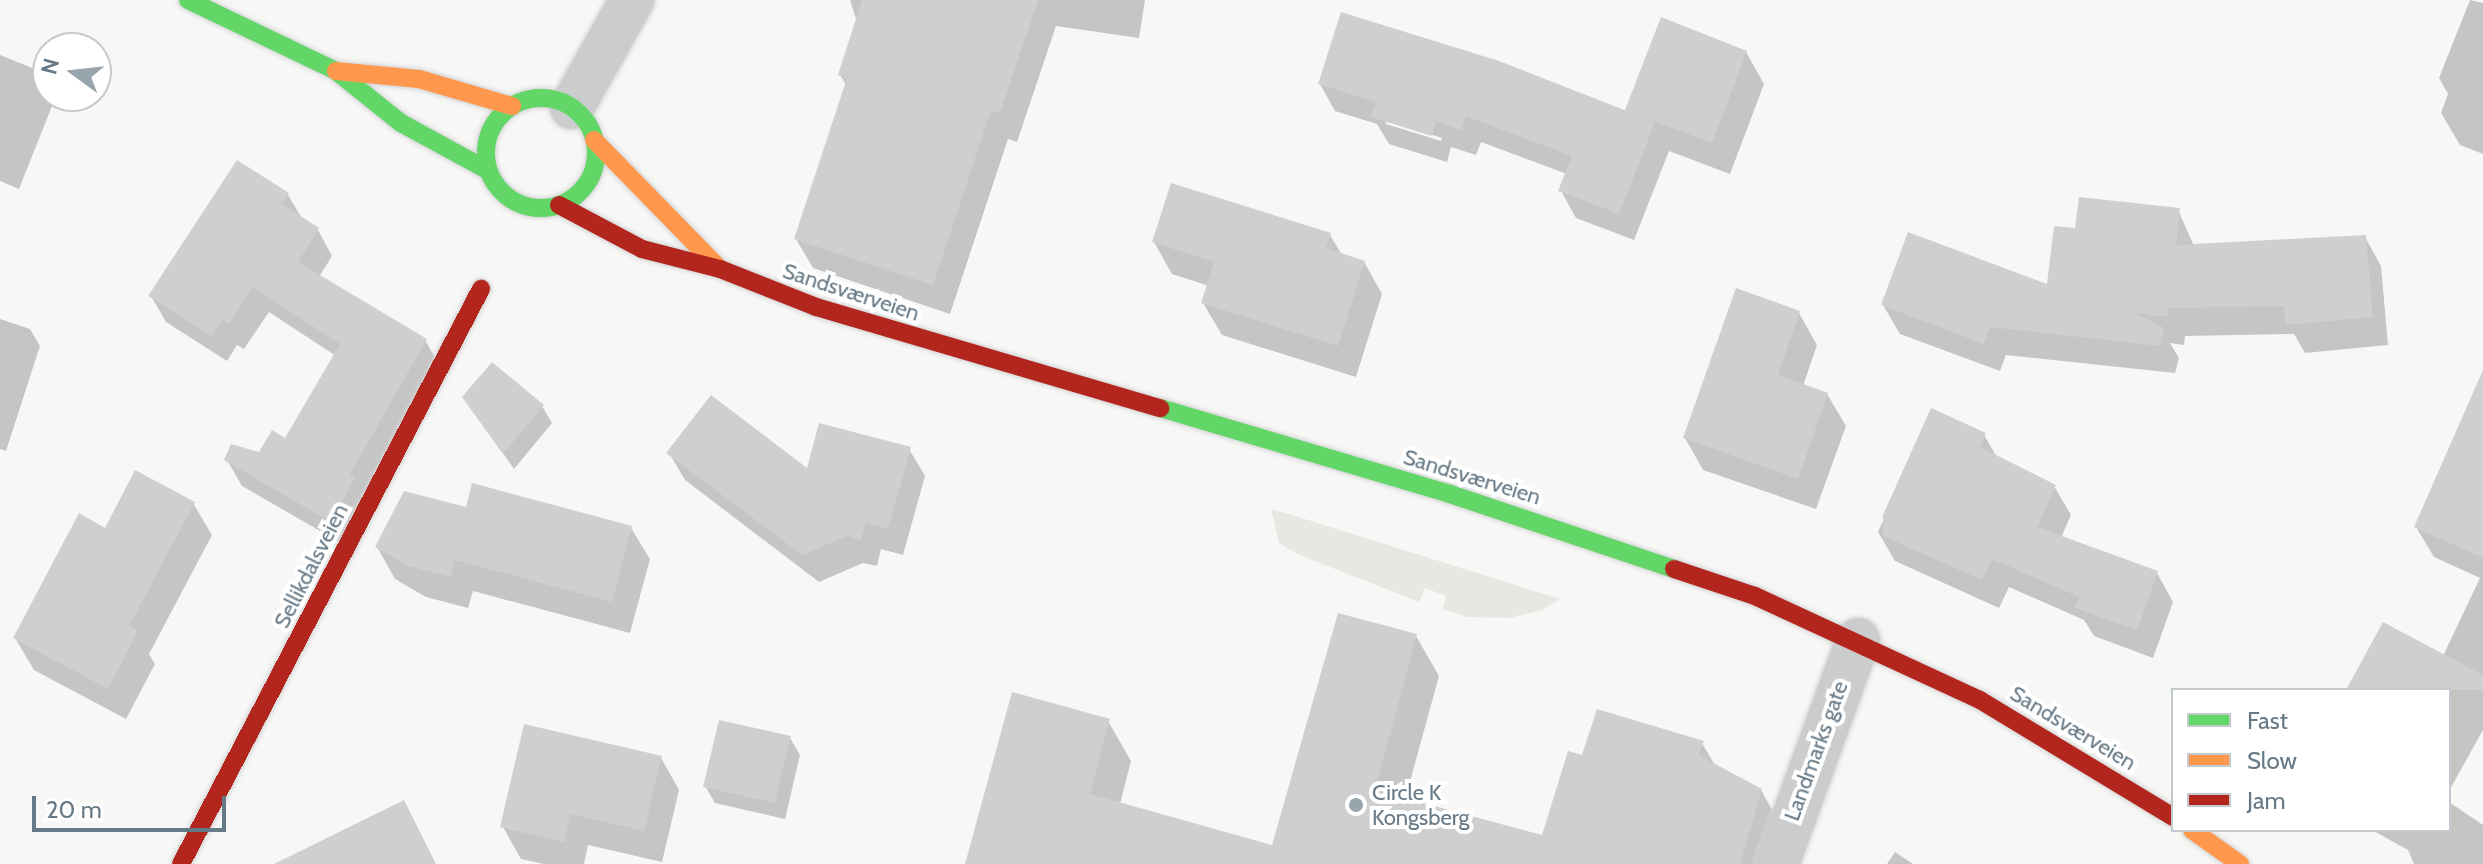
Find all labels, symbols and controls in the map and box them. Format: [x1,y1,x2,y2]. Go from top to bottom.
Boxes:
north arrow [32,32,112,112]
text: N [35,55,65,77]
street label: Sandsværveien [779,258,923,326]
street label: Sandsværveien [1400,444,1544,510]
street label: Sellikdalsveien [268,500,354,632]
street label: Landmarks gate [1779,678,1853,824]
street label: Sandsværveien [2005,680,2141,776]
legend [2171,688,2451,832]
text: Fast [2247,706,2288,735]
text: Slow [2247,746,2297,775]
place label: Circle K Kongsberg [1372,779,1469,830]
scale bar [36,780,230,830]
text: Jam [2247,786,2285,815]
text: 20 m [46,795,102,824]
marker: Circle K Kongsberg [1347,796,1365,814]

